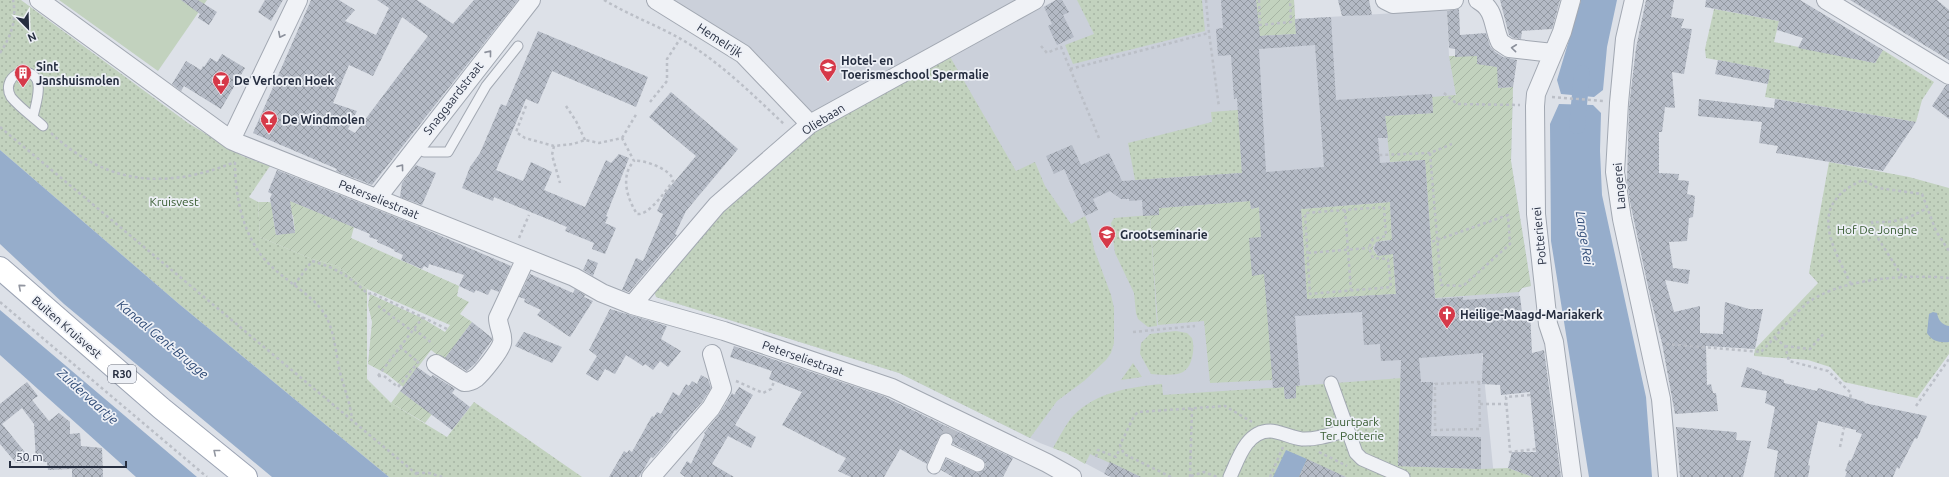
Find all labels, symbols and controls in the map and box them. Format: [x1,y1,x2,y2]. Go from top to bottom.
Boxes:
north arrow [8,8,48,48]
street label: Hemelrijk [695,21,745,59]
text: N [26,30,38,44]
one-way arrow [278,31,285,38]
one-way arrow [1511,44,1518,53]
one-way arrow [484,51,491,58]
place label: Hotel- en Toerismeschool Spermalie [841,54,989,81]
school or university icon: Hotel- en Toerismeschool Spermalie [818,57,838,82]
street label: Snaggaardstraat [421,59,486,137]
place label: Sint Janshuismolen [36,60,120,87]
building icon: Sint Janshuismolen [13,63,33,88]
bar icon: De Verloren Hoek [211,70,231,95]
place label: De Verloren Hoek [234,74,334,87]
street label: Oliebaan [799,101,847,137]
bar icon: De Windmolen [259,109,279,134]
place label: De Windmolen [282,113,365,126]
street label: Langerei [1610,162,1628,210]
one-way arrow [396,164,403,171]
street label: Peterseliestraat [337,177,421,221]
park label: Kruisvest [149,195,199,208]
street label: Potterierei [1529,206,1549,266]
water label: Lange Rei [1574,210,1596,267]
park label: Hof De Jonghe [1837,223,1917,236]
school or university icon: Grootseminarie [1097,224,1117,249]
place label: Grootseminarie [1120,228,1208,241]
one-way arrow [18,284,26,291]
street label: Buiten Kruisvest [30,293,104,361]
water label: Kanaal Gent-Brugge [115,297,212,381]
church icon: Heilige-Maagd-Mariakerk [1437,304,1457,329]
place label: Heilige-Maagd-Mariakerk [1460,308,1603,321]
street label: Peterseliestraat [760,338,846,378]
water label: Zuidervaartje [54,365,121,427]
road number: R30 [108,365,136,383]
park label: Buurtpark Ter Potterie [1320,415,1384,442]
scale bar [10,443,126,469]
text: 50 m [16,450,43,463]
one-way arrow [213,450,221,457]

